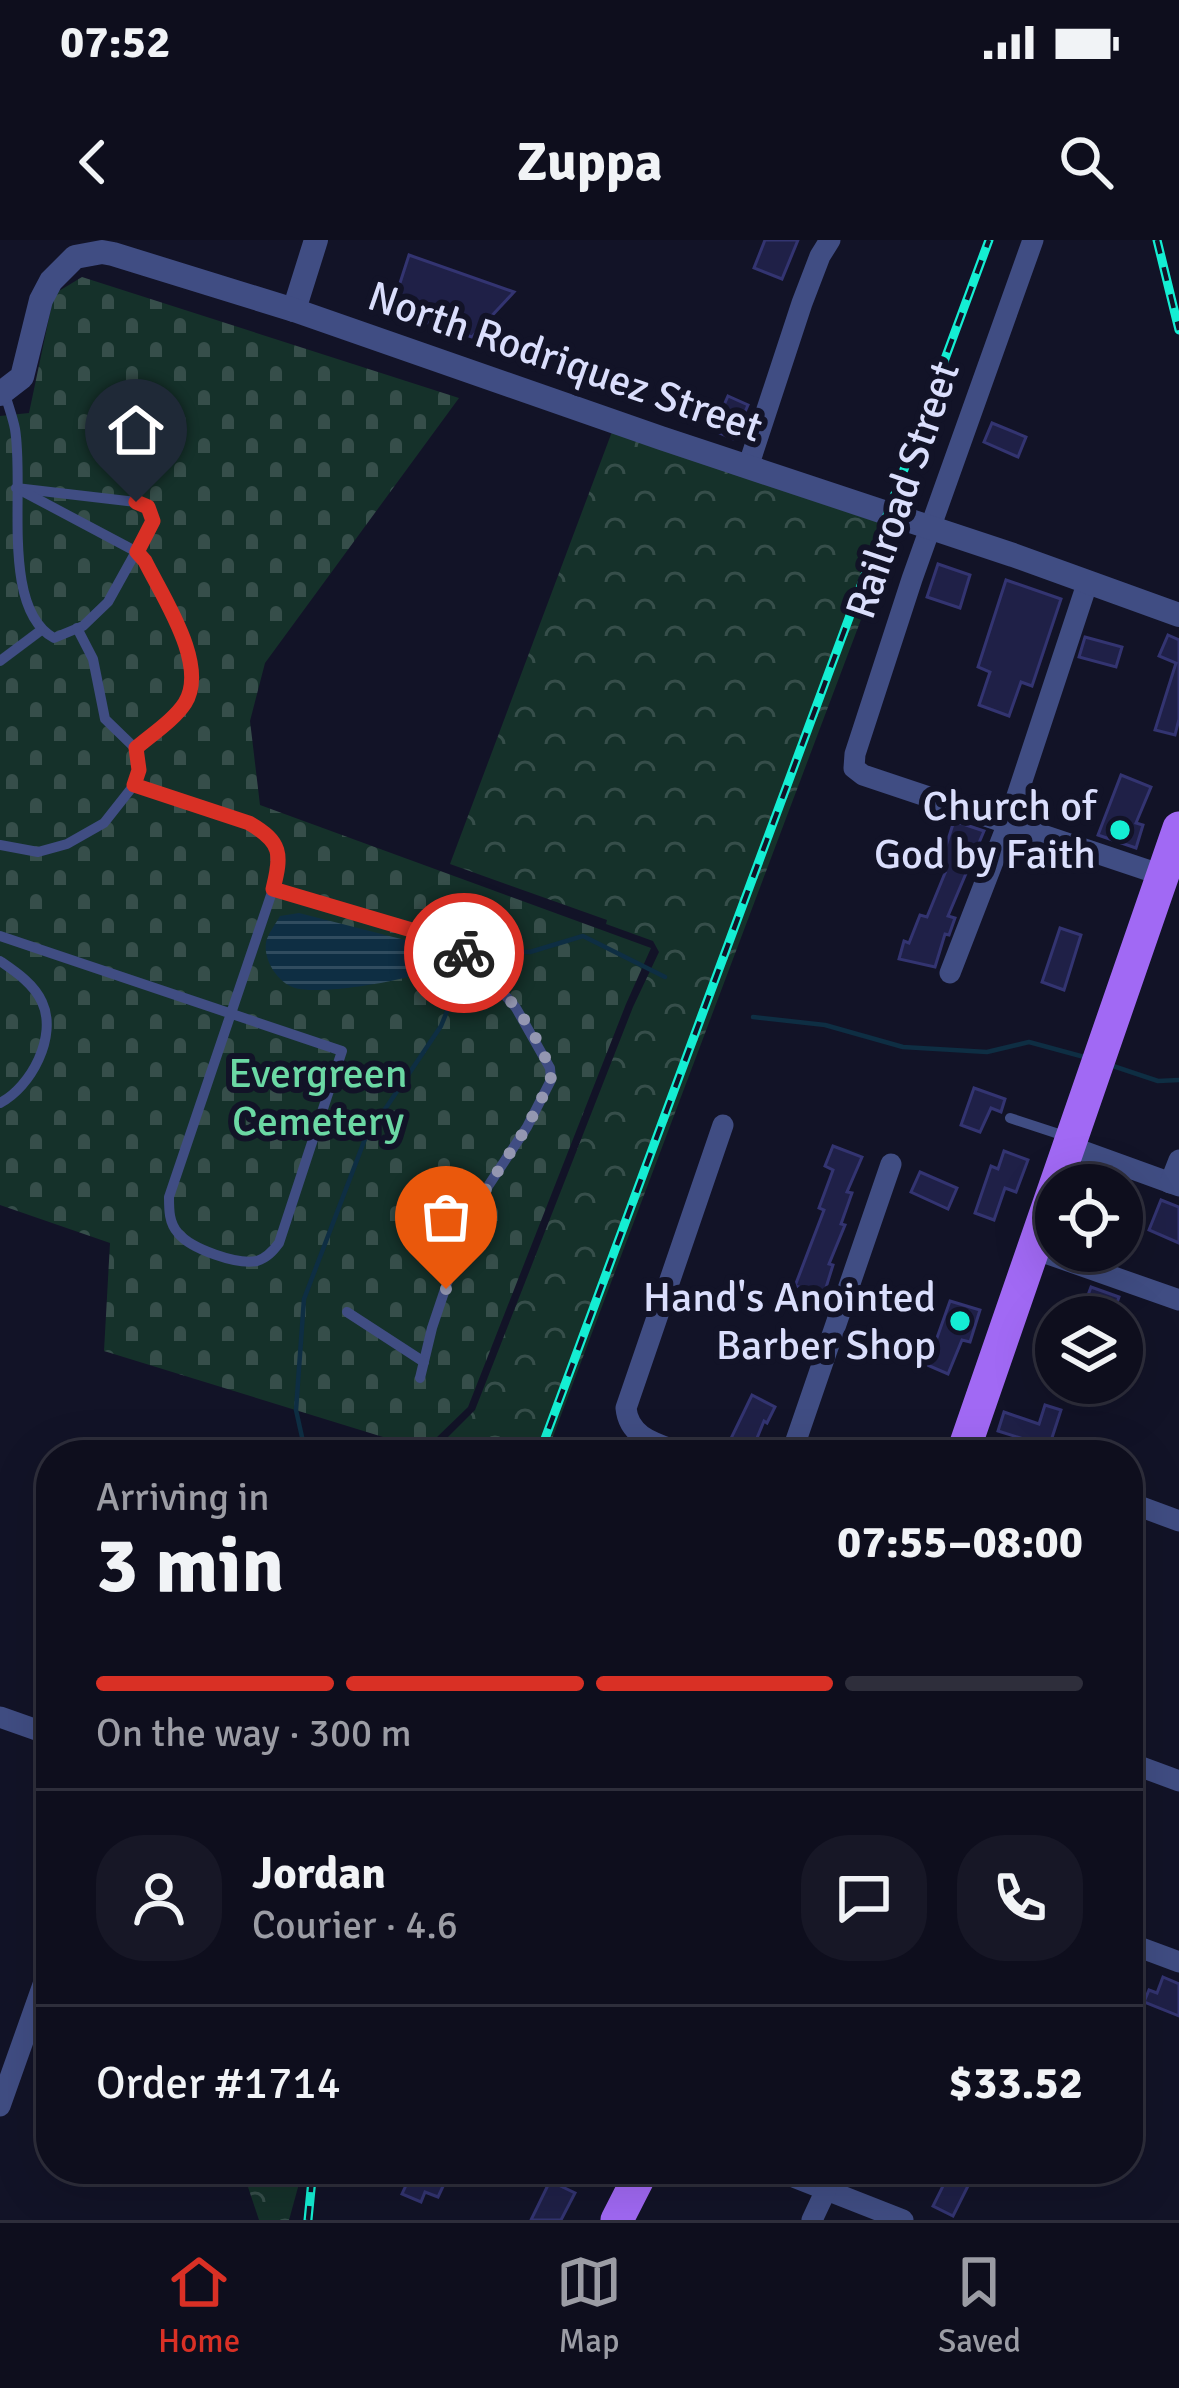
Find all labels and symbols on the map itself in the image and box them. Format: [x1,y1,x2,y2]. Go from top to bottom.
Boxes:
street label: North Rodriquez Street [361,271,769,453]
street label: Railroad Street [835,355,971,625]
pin [85,379,187,502]
place label: Church of God by Faith [874,781,1098,880]
marker: Church of God by Faith [1107,817,1133,843]
courier [404,893,524,1013]
park label: Evergreen Cemetery [228,1048,408,1147]
pin [395,1166,497,1289]
place label: Hand's Anointed Barber Shop [643,1272,936,1371]
marker: Hand's Anointed Barber Shop [947,1308,973,1334]

